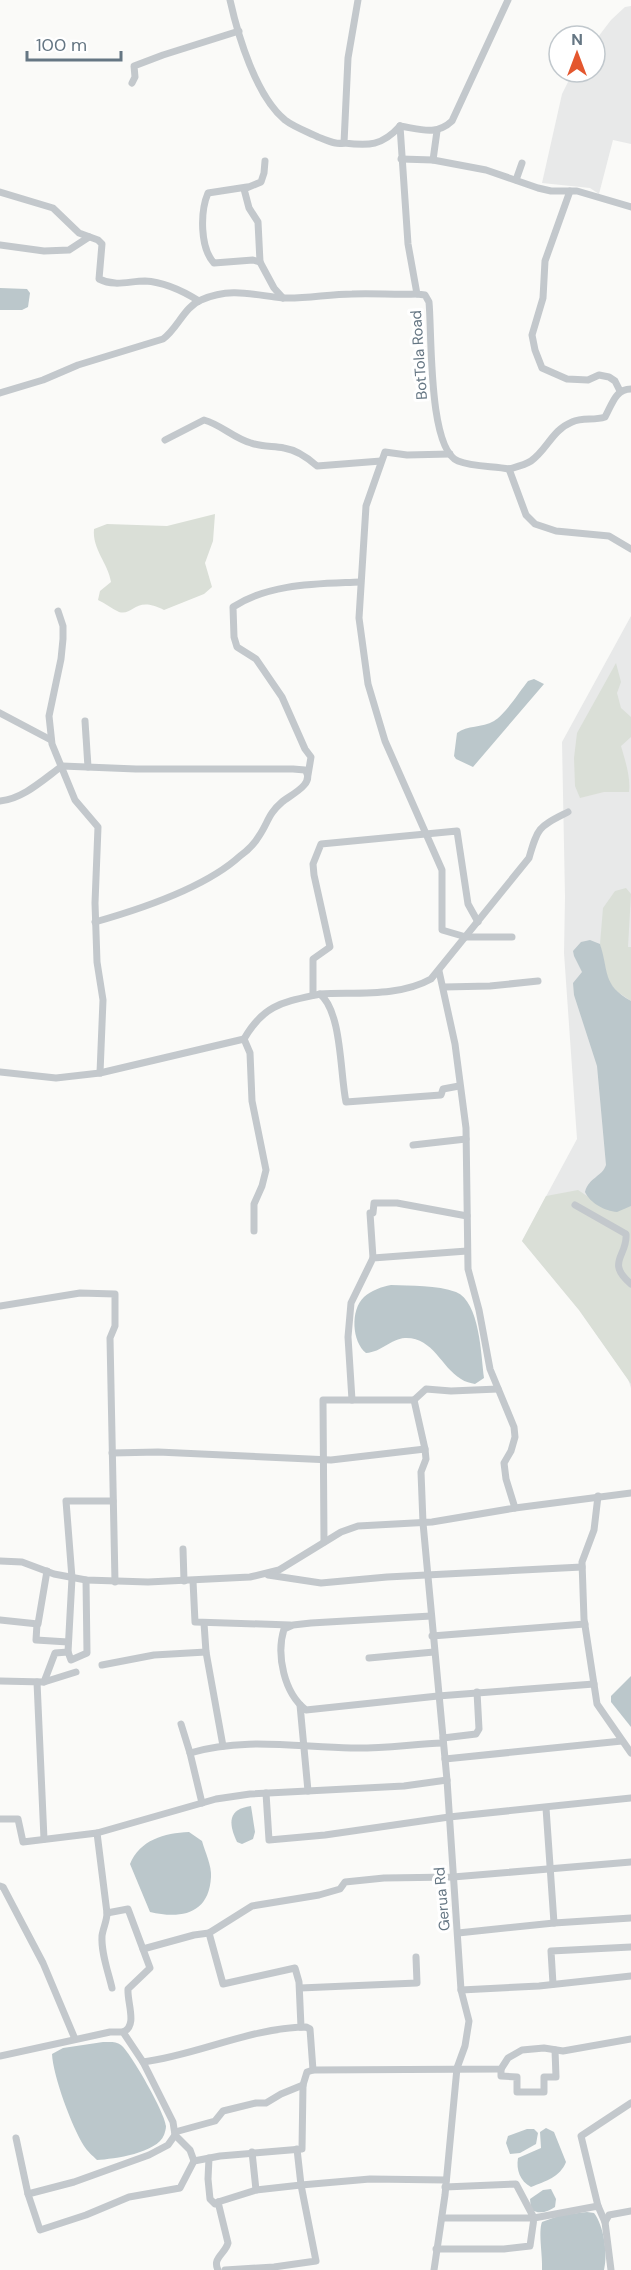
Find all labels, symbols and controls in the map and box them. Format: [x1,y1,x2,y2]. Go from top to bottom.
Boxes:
scale bar [27,24,122,62]
north arrow [547,24,607,84]
text: N [571,29,583,50]
text: 100 m [36,33,87,57]
street label: BotTola Road [406,309,432,401]
street label: Gerua Rd [429,1866,455,1932]

